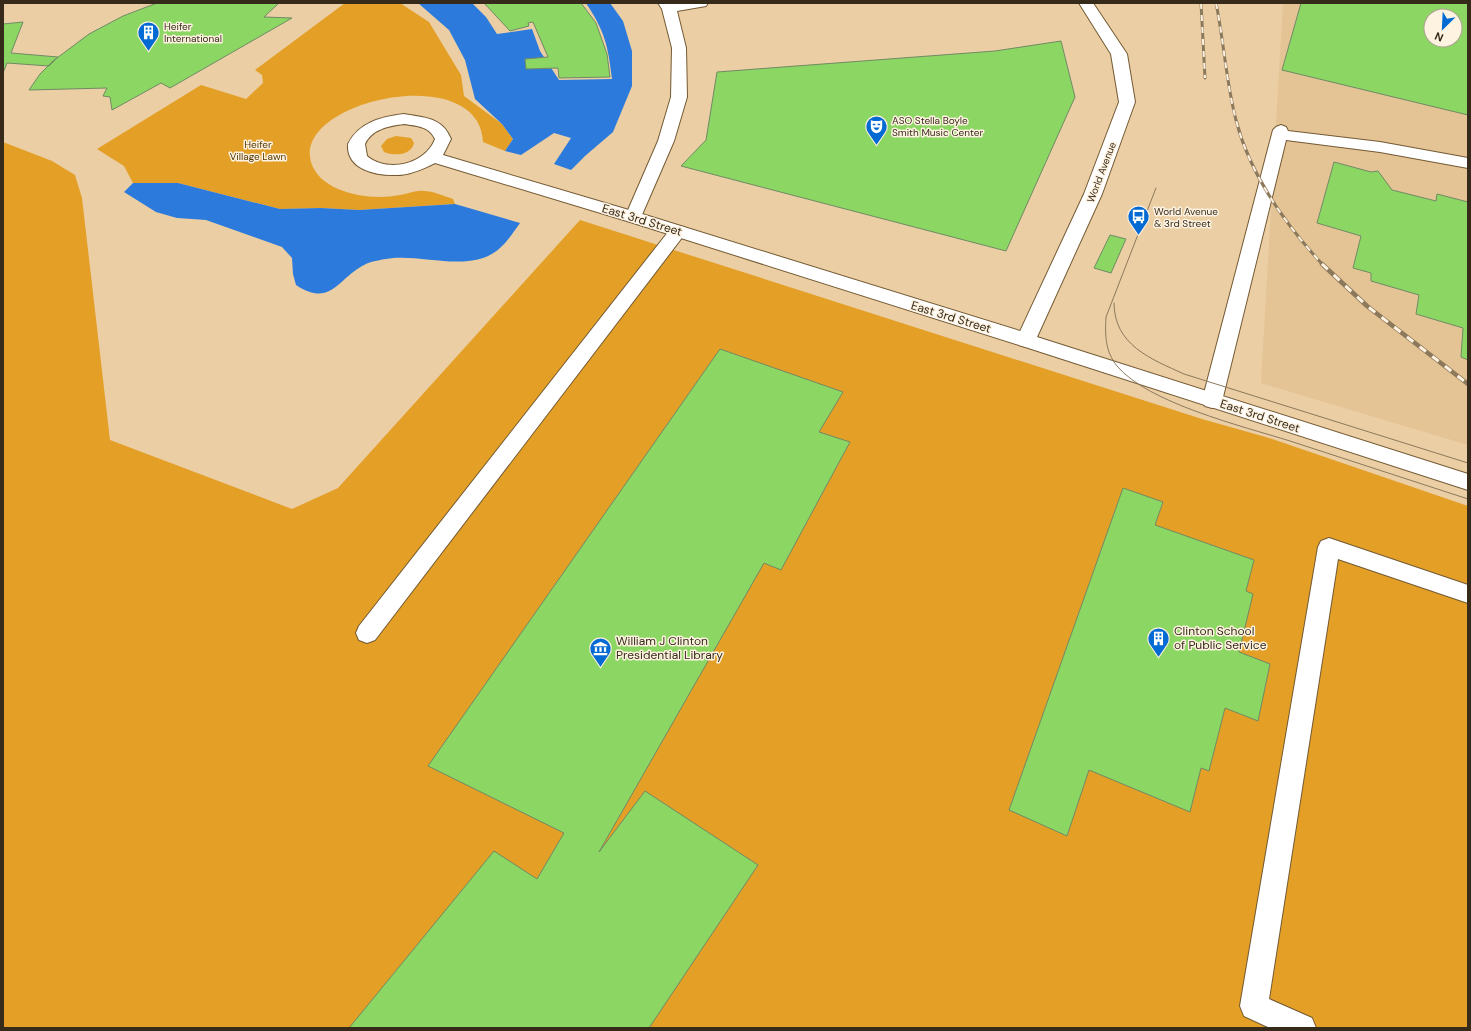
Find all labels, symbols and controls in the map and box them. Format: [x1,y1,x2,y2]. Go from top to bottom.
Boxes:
north arrow [1423,8,1463,48]
building icon: Heifer International [136,19,162,52]
place label: Heifer International [164,20,222,45]
text: N [1432,29,1445,45]
theatre icon: ASO Stella Boyle Smith Music Center [863,113,889,146]
place label: ASO Stella Boyle Smith Music Center [892,114,983,139]
park label: Heifer Village Lawn [230,138,287,163]
street label: World Avenue [1084,140,1119,204]
street label: East 3rd Street [600,200,684,240]
bus stop icon: World Avenue & 3rd Street [1125,204,1151,237]
place label: World Avenue & 3rd Street [1154,205,1218,230]
street label: East 3rd Street [909,297,993,337]
street label: East 3rd Street [1218,396,1302,437]
place label: Clinton School of Public Service [1174,623,1267,653]
building icon: Clinton School of Public Service [1146,625,1172,658]
place label: William J Clinton Presidential Library [616,633,723,663]
museum icon: William J Clinton Presidential Library [587,635,613,668]

